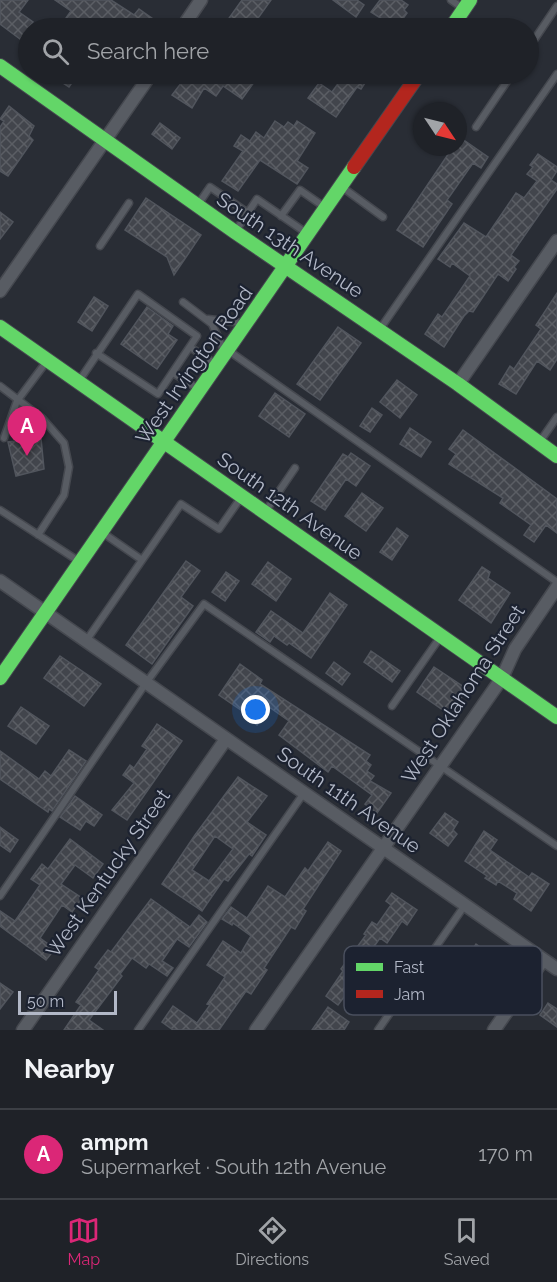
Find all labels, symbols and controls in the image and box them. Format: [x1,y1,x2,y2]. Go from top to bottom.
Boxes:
search box [18,18,539,84]
icon: search [39,35,72,68]
text: Search here [87,38,209,64]
north arrow [413,102,467,156]
street label: South 13th Avenue [212,187,368,303]
street label: West Irvington Road [131,282,257,448]
pin: A [8,406,46,456]
street label: South 12th Avenue [213,447,367,565]
street label: West Oklahoma Street [396,600,530,788]
your location [241,695,270,724]
street label: South 11th Avenue [273,742,426,859]
street label: West Kentucky Street [41,784,175,962]
legend [344,946,542,1015]
text: Fast [394,958,425,977]
text: Jam [394,985,425,1004]
scale bar [18,988,117,1016]
text: 50 m [27,992,64,1011]
text: Nearby [24,1054,114,1084]
text: ampm [81,1129,149,1155]
text: A [37,1142,50,1166]
text: 170 m [478,1142,533,1166]
text: Supermarket · South 12th Avenue [81,1155,386,1179]
tab: Map [67,1214,100,1269]
tab: Directions [235,1214,309,1269]
tab: Saved [444,1214,490,1269]

